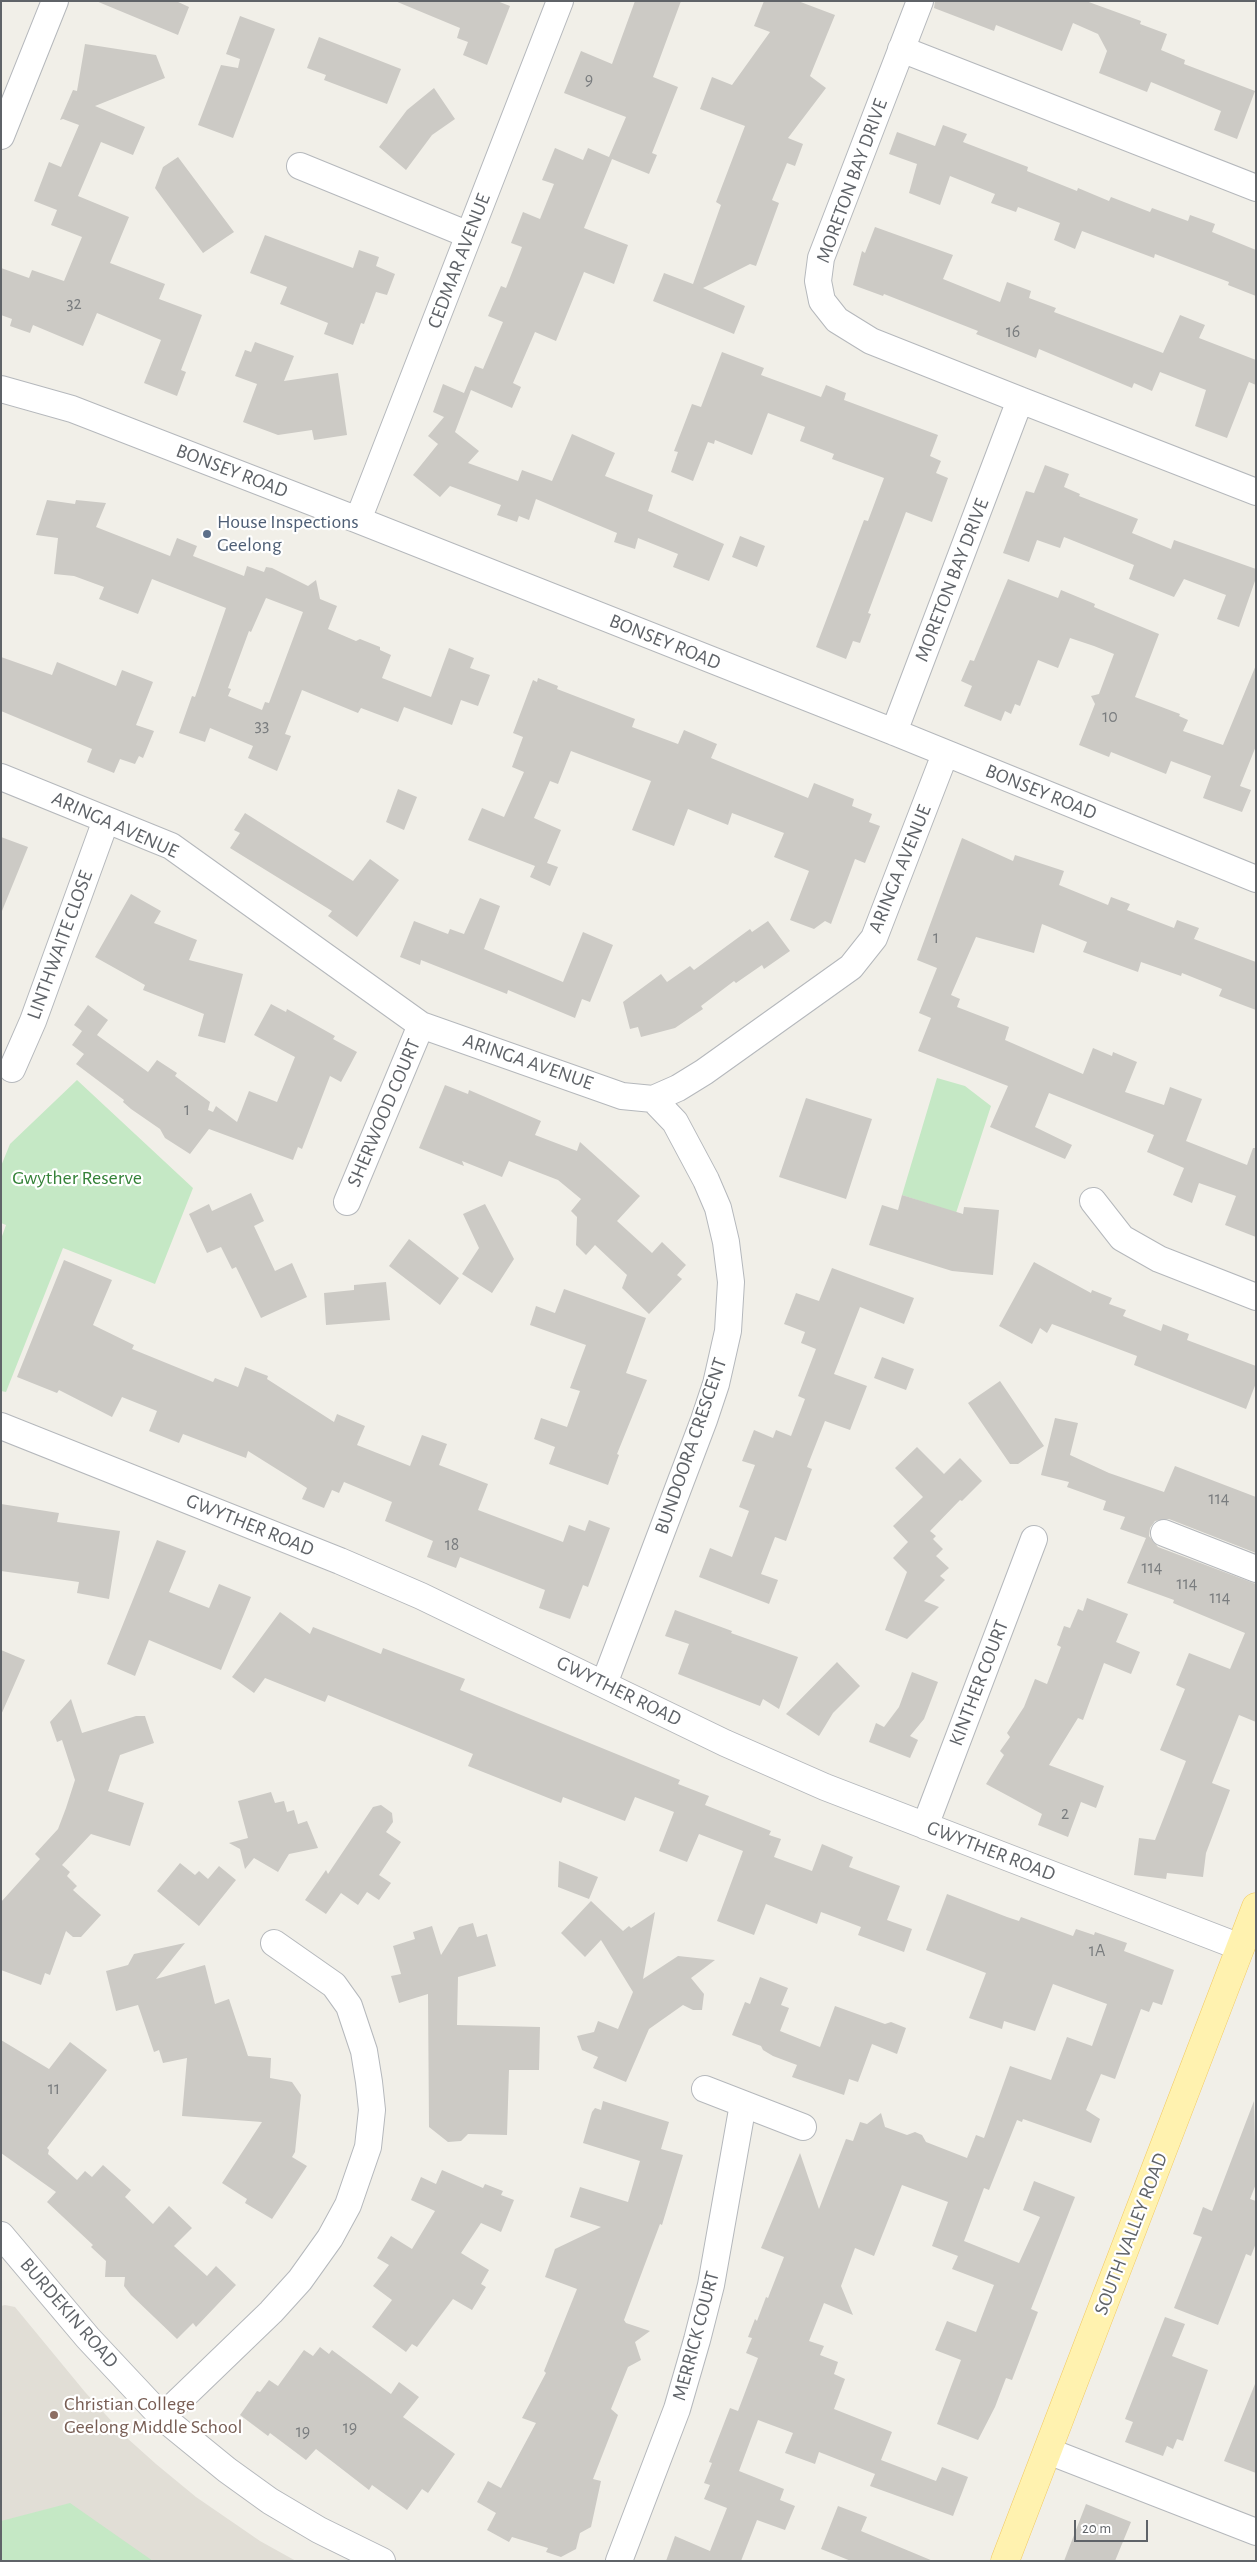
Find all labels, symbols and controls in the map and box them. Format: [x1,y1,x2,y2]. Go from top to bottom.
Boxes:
house number: 9 [585,69,593,91]
street label: MORETON BAY DRIVE [811,96,893,266]
street label: CEDMAR AVENUE [422,190,496,332]
house number: 32 [66,293,82,315]
house number: 16 [1006,321,1020,343]
street label: BONSEY ROAD [173,439,291,503]
street label: MORETON BAY DRIVE [910,495,994,665]
place label: House Inspections Geelong [217,510,359,557]
marker: House Inspections Geelong [201,528,213,540]
street label: BONSEY ROAD [606,609,724,675]
house number: 10 [1102,706,1118,728]
house number: 33 [255,715,269,737]
street label: BONSEY ROAD [982,759,1100,825]
street label: ARINGA AVENUE [48,786,182,864]
street label: ARINGA AVENUE [863,801,937,937]
street label: LINTHWAITE CLOSE [22,867,98,1023]
house number: 1 [933,927,939,949]
street label: ARINGA AVENUE [460,1029,596,1095]
street label: SHERWOOD COURT [342,1035,426,1191]
house number: 1 [184,1099,190,1121]
park label: Gwyther Reserve [12,1166,142,1190]
street label: BUNDOORA CRESCENT [650,1355,732,1537]
street label: GWYTHER ROAD [183,1488,317,1562]
house number: 114 [1208,1488,1230,1510]
house number: 18 [445,1534,459,1556]
house number: 114 [1141,1557,1163,1579]
house number: 114 [1176,1573,1198,1595]
house number: 114 [1209,1587,1231,1609]
street label: KINTHER COURT [944,1617,1014,1749]
street label: GWYTHER ROAD [553,1650,685,1732]
house number: 2 [1061,1803,1069,1825]
street label: GWYTHER ROAD [923,1815,1059,1887]
house number: 1A [1089,1940,1105,1962]
house number: 11 [48,2078,60,2100]
street label: SOUTH VALLEY ROAD [1089,2150,1173,2318]
street label: BURDEKIN ROAD [15,2253,123,2373]
street label: MERRICK COURT [667,2269,725,2403]
place label: Christian College Geelong Middle School [64,2392,242,2439]
marker: Christian College Geelong Middle School [48,2409,60,2421]
house number: 19 [343,2417,357,2439]
house number: 19 [296,2421,310,2443]
scale bar [1077,2510,1151,2542]
text: 20 m [1082,2521,1111,2536]

